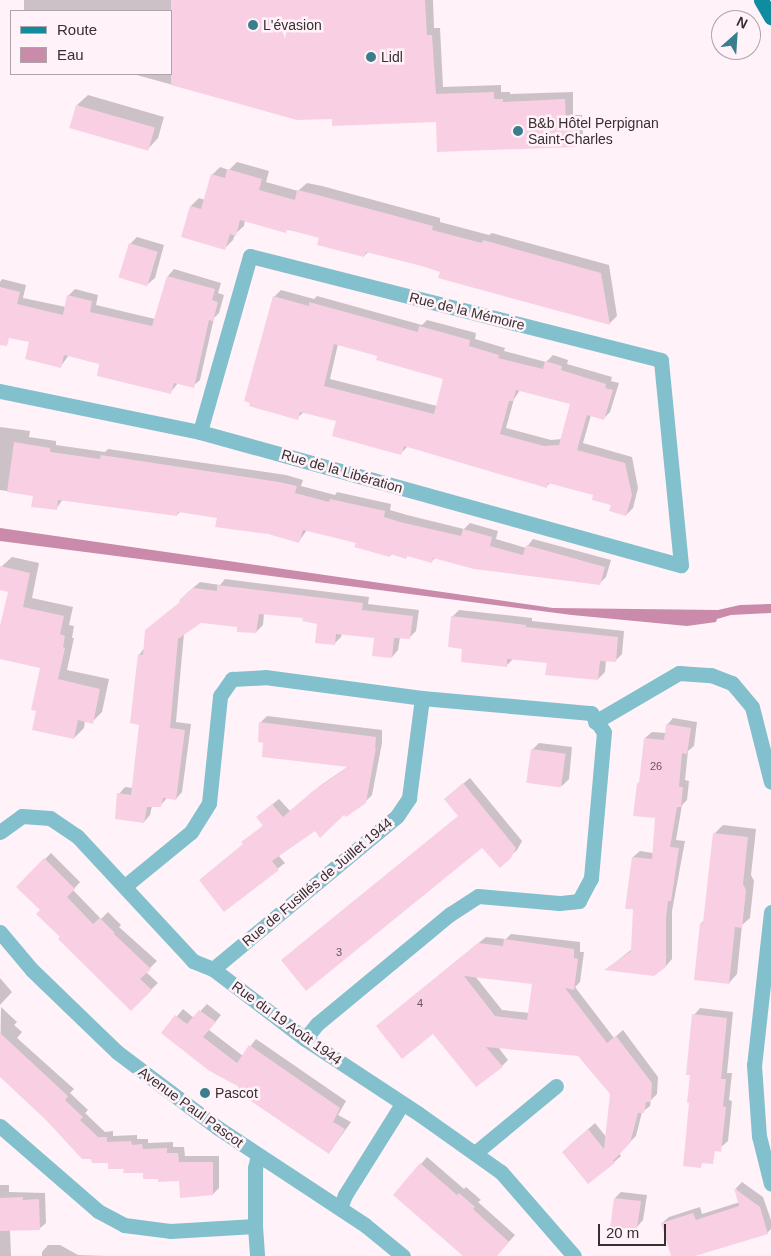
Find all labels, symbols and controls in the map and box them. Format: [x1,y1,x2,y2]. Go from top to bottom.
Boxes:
legend [10,10,172,75]
north arrow [711,10,761,60]
text: N [734,13,750,32]
place label: L'évasion [263,17,322,33]
marker: L'évasion [247,19,259,31]
text: Route [57,21,97,38]
text: Eau [57,46,84,63]
place label: Lidl [381,49,403,65]
marker: Lidl [365,51,377,63]
place label: B&b Hôtel Perpignan Saint-Charles [528,115,659,148]
marker: B&b Hôtel Perpignan Saint-Charles [512,125,524,137]
street label: Rue de la Mémoire [408,289,526,333]
street label: Rue de la Libération [279,446,405,496]
house number: 26 [650,759,662,773]
street label: Rue de Fusillés de Juillet 1944 [239,814,395,950]
house number: 3 [336,945,342,959]
street label: Rue du 19 Août 1944 [229,977,345,1069]
house number: 4 [417,996,423,1010]
street label: Avenue Paul Pascot [135,1063,247,1151]
place label: Pascot [215,1085,258,1101]
marker: Pascot [199,1087,211,1099]
scale bar [601,1214,668,1246]
text: 20 m [606,1224,639,1241]

